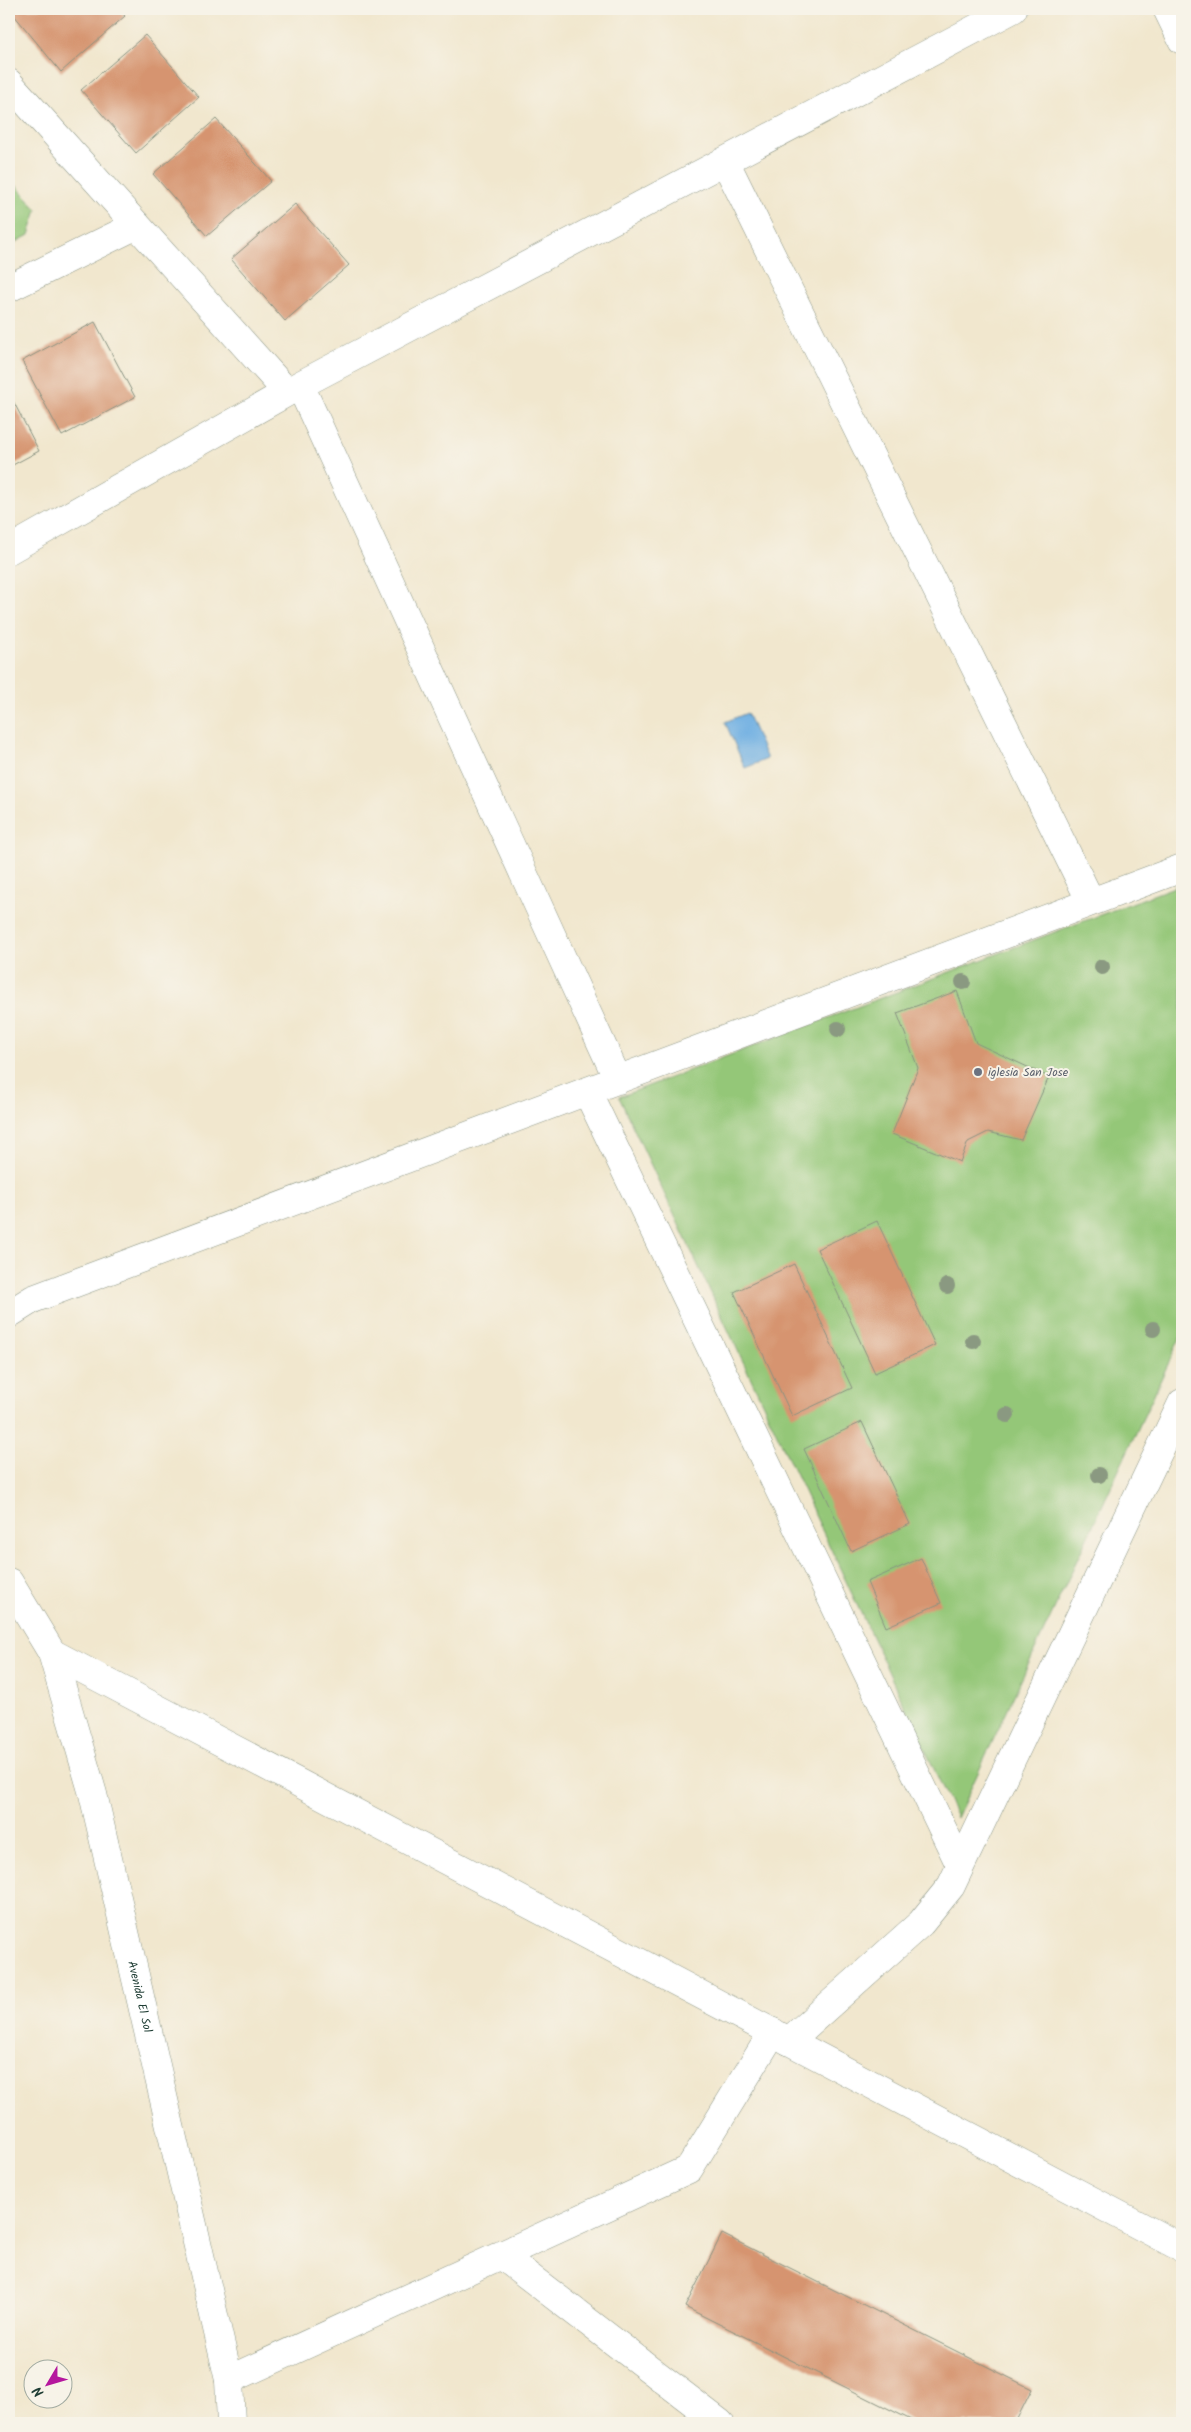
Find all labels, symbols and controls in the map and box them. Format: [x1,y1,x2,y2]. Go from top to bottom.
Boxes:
place label: iglesia San Jose [988,1063,1069,1082]
marker: iglesia San Jose [972,1066,984,1078]
street label: Avenida El Sol [122,1959,157,2035]
north arrow [22,2360,72,2410]
text: N [27,2381,50,2402]

